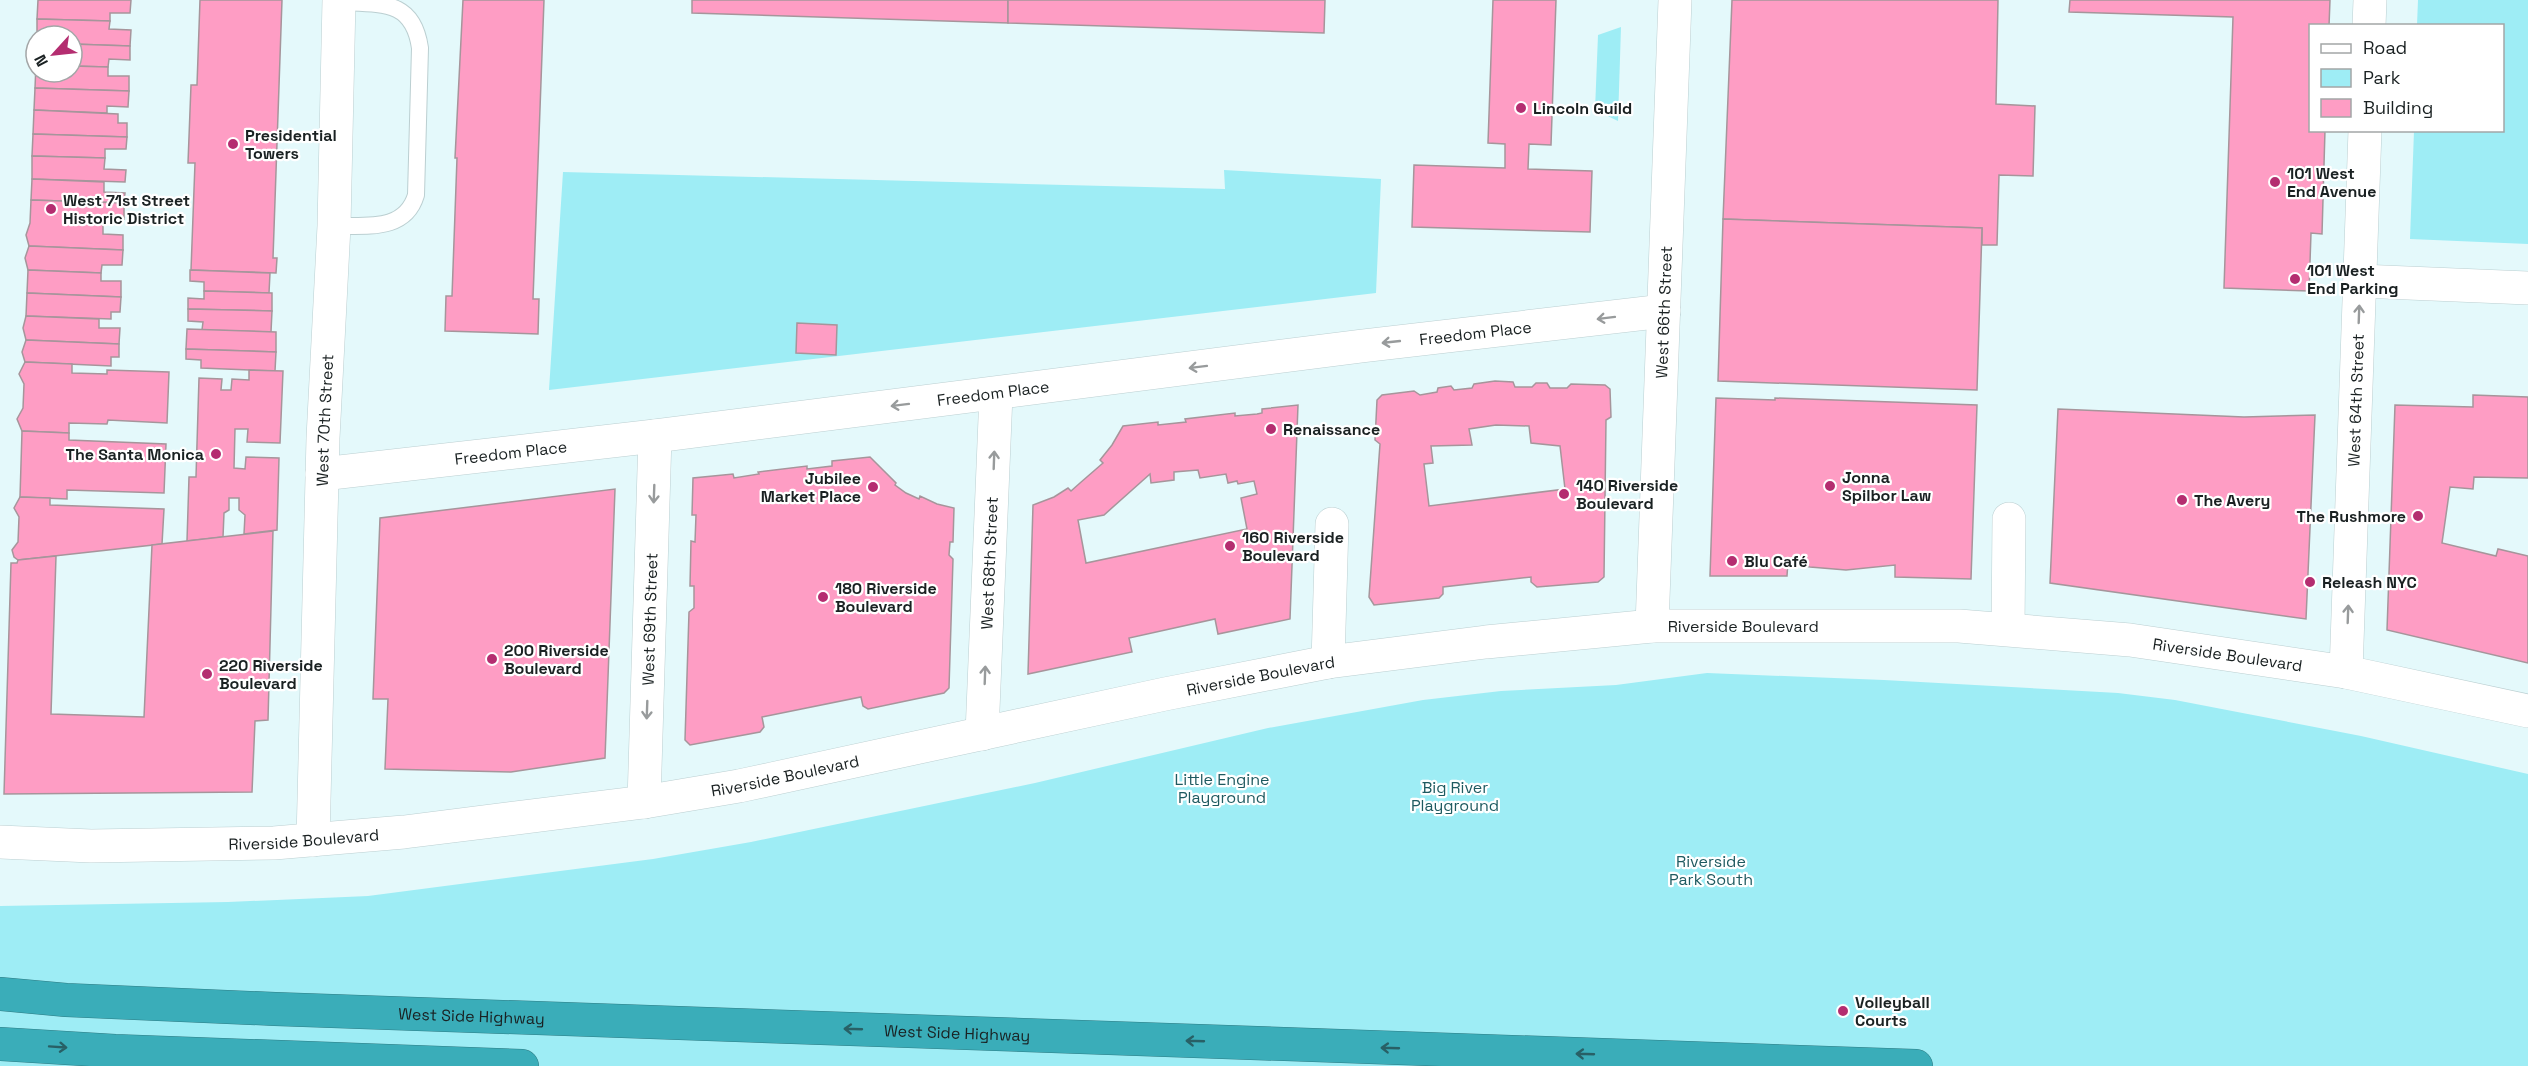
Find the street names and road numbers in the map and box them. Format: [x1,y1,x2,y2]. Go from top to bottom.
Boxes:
street label: West 66th Street [1651,245,1677,379]
street label: Freedom Place [1418,316,1533,350]
street label: West 64th Street [2343,333,2369,467]
street label: West 70th Street [312,353,338,487]
street label: Freedom Place [936,376,1051,411]
street label: Freedom Place [453,436,568,470]
street label: West 68th Street [976,496,1003,630]
street label: West 69th Street [638,552,662,686]
street label: Riverside Boulevard [1668,616,1819,637]
street label: Riverside Boulevard [2151,634,2304,676]
street label: Riverside Boulevard [1185,651,1336,701]
street label: Riverside Boulevard [709,750,861,802]
street label: Riverside Boulevard [228,824,380,855]
street label: West Side Highway [398,1003,545,1029]
street label: West Side Highway [883,1020,1031,1046]

